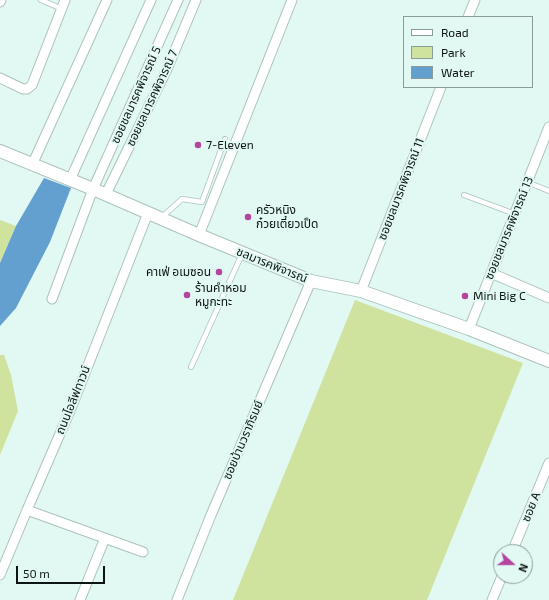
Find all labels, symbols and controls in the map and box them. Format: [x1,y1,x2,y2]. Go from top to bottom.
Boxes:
legend [403,16,533,88]
text: Road [441,25,469,39]
street label: ซอยชลมารคพิจารณ์ 5 [108,44,164,146]
text: Park [441,45,466,59]
street label: ซอยชลมารคพิจารณ์ 7 [123,47,181,149]
text: Water [441,65,475,79]
street label: ซอยชลมารคพิจารณ์ 11 [375,136,427,242]
place label: 7-Eleven [206,138,254,152]
marker: 7-Eleven [193,140,203,150]
street label: ซอยชลมารคพิจารณ์ 13 [482,174,536,282]
place label: ครัวหนิง ก๋วยเตี๋ยวเป็ด [256,203,318,231]
marker: ครัวหนิง ก๋วยเตี๋ยวเป็ด [243,212,253,222]
street label: ชลมารคพิจารณ์ [234,244,310,286]
place label: คาเฟ่ อเมซอน [146,265,211,279]
marker: คาเฟ่ อเมซอน [214,267,224,277]
place label: ร้านคำหอม หมูกะทะ [195,281,247,309]
place label: Mini Big C [473,289,526,303]
marker: ร้านคำหอม หมูกะทะ [182,290,192,300]
marker: Mini Big C [460,291,470,301]
street label: ถนนไอลีฟทาวน์ [53,364,93,436]
street label: ซอยบ้านวราภิรมย์ [220,398,266,482]
street label: ซอย A [519,490,543,524]
north arrow [493,544,533,584]
scale bar [18,558,107,584]
text: N [516,562,531,574]
text: 50 m [23,566,50,580]

